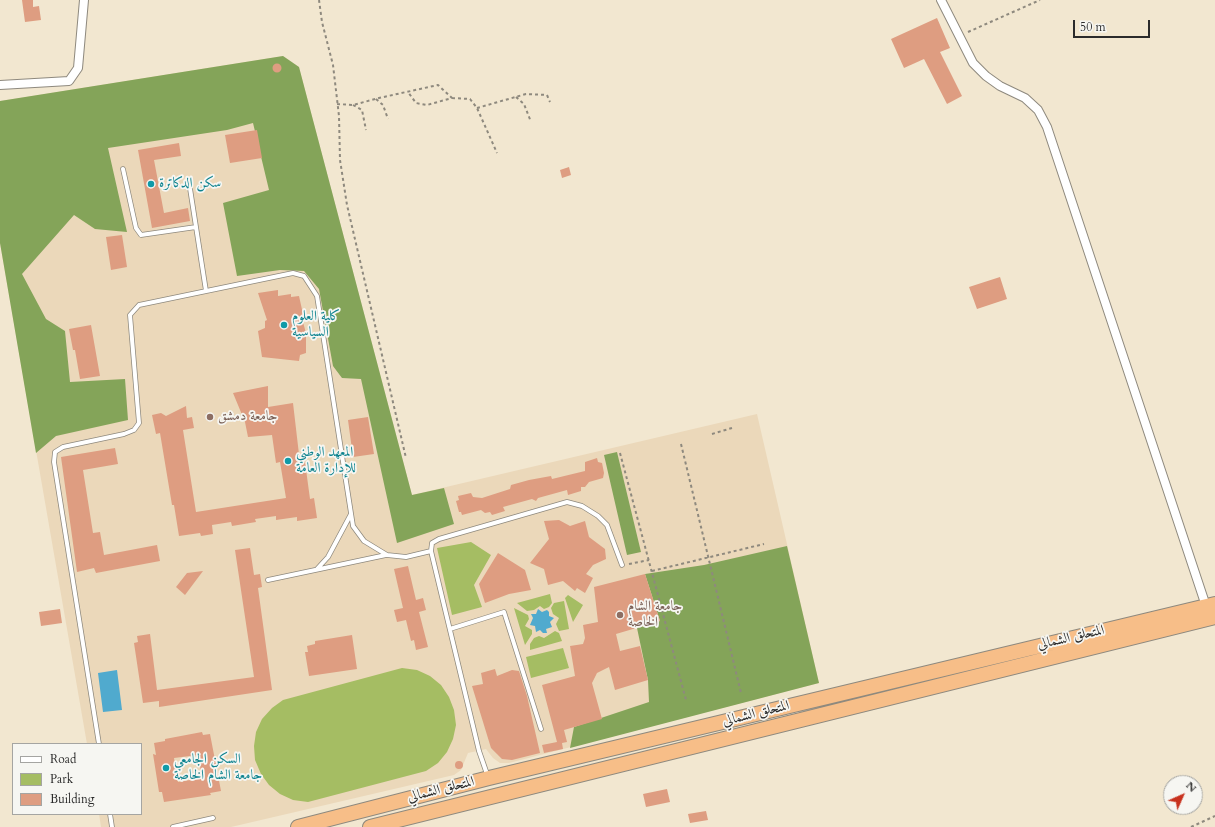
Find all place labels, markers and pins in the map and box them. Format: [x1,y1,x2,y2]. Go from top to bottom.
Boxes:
place label: سكن الدكاترة [159,176,221,192]
marker: سكن الدكاترة [146,179,156,189]
place label: كلية العلوم السياسية [292,309,340,342]
marker: كلية العلوم السياسية [279,320,289,330]
place label: جامعة دمشق [218,409,278,425]
marker: جامعة دمشق [205,412,215,422]
place label: المعهد الوطني للإدارة العامة [296,445,356,478]
marker: المعهد الوطني للإدارة العامة [283,456,293,466]
place label: جامعة الشام الخاصة [628,599,682,632]
marker: جامعة الشام الخاصة [615,610,625,620]
place label: السكن الجامعي جامعة الشام الخاصة [174,752,262,784]
marker: السكن الجامعي جامعة الشام الخاصة [161,763,171,773]

